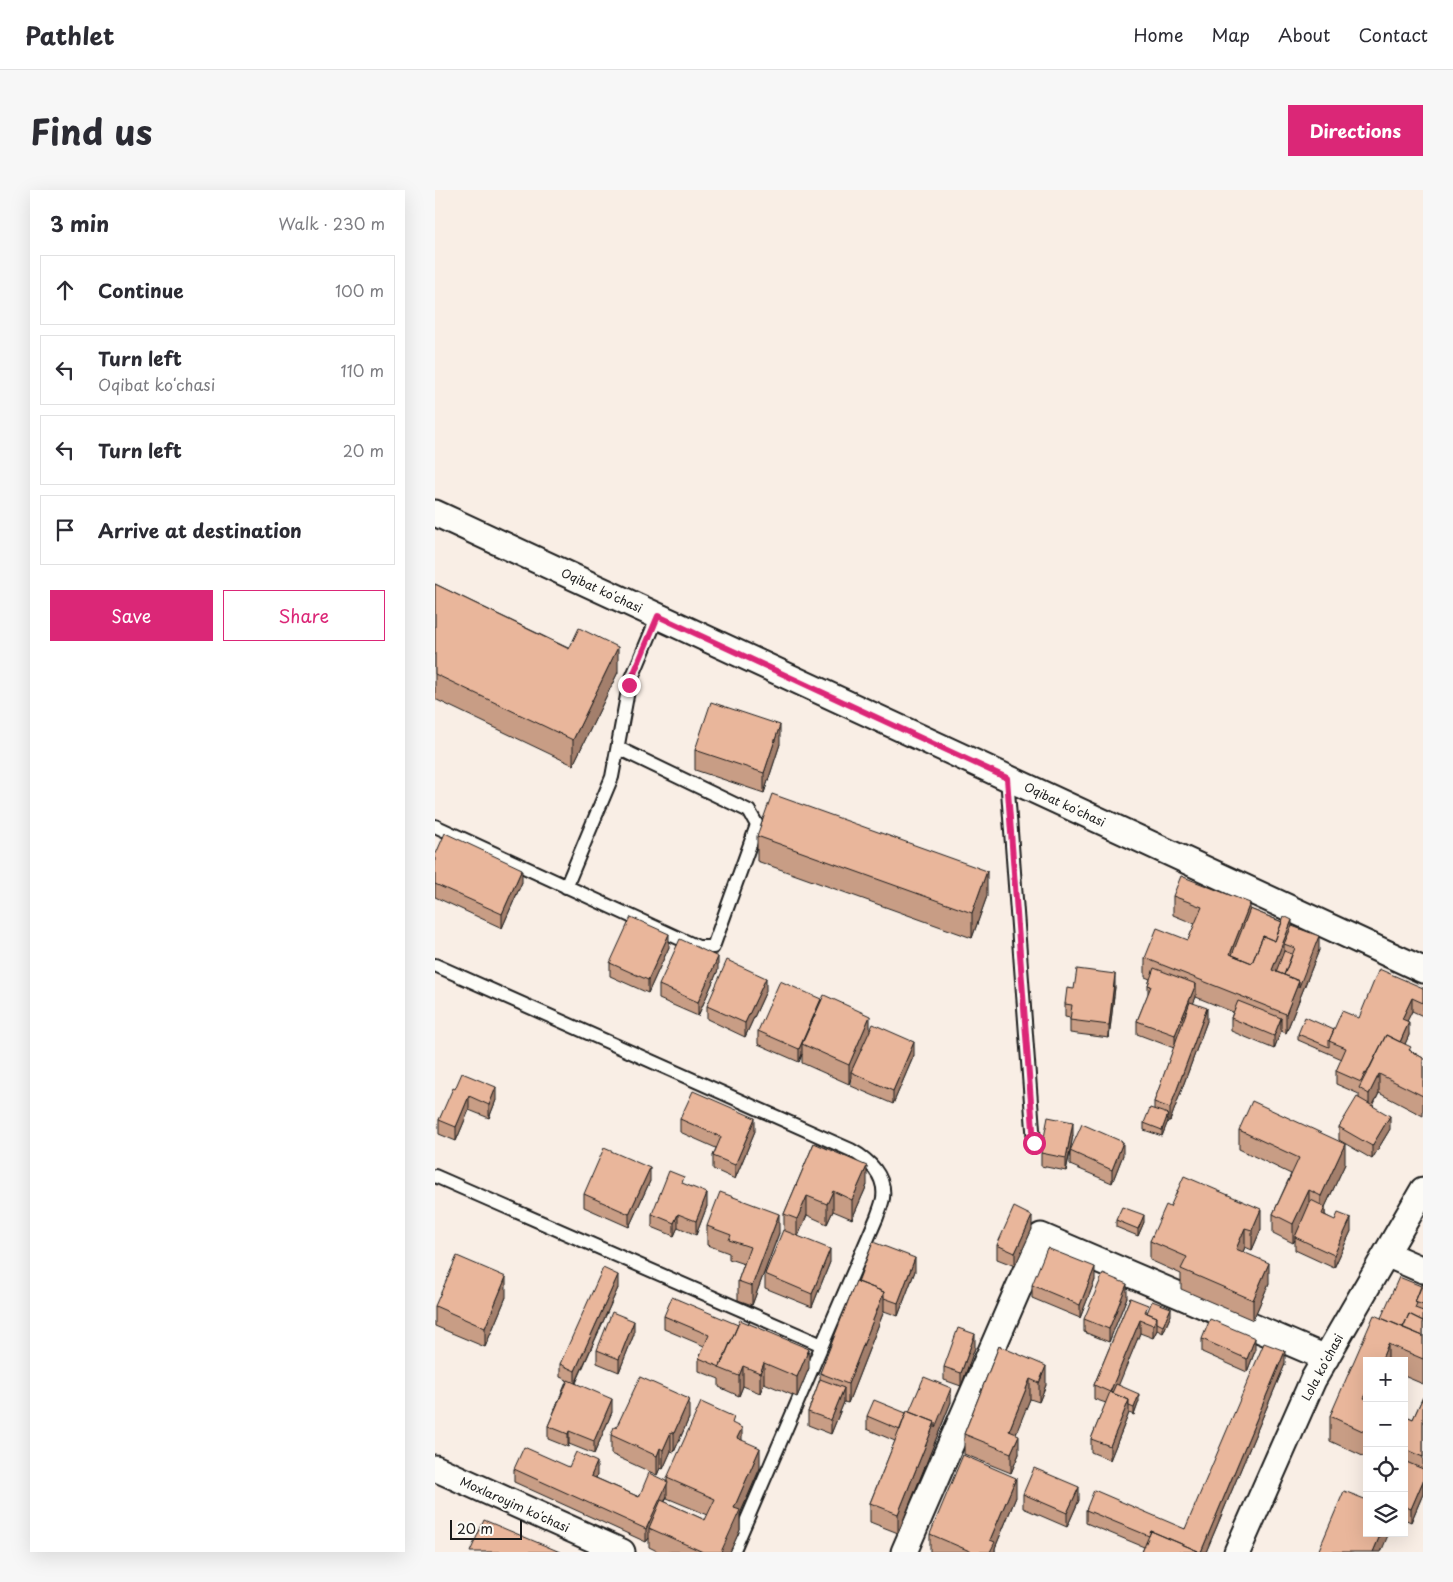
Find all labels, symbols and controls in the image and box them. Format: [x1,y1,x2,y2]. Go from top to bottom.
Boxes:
text: Pathlet [25,17,115,53]
text: Home [1133,21,1183,48]
text: Map [1211,21,1250,48]
text: About [1278,21,1330,48]
text: Contact [1358,21,1428,48]
text: Find us [30,104,152,157]
button: Directions [1288,105,1423,156]
text: 3 min [50,207,109,239]
text: Walk · 230 m [278,211,385,235]
icon: ahead [51,276,79,304]
text: Continue [98,276,184,304]
text: 100 m [335,278,384,302]
text: Turn left [98,344,182,372]
icon: left [51,356,79,384]
text: 110 m [341,358,384,382]
text: Oqibat koʻchasi [98,372,215,396]
icon: left [51,436,79,464]
text: Turn left [98,436,182,464]
text: 20 m [343,438,384,462]
icon: arrive [51,516,79,544]
text: Arrive at destination [98,516,302,544]
street label: Oqibat koʻchasi [558,563,646,617]
button: Save [50,590,213,641]
button: Share [223,590,385,641]
route end [618,674,641,697]
street label: Oqibat koʻchasi [1021,777,1109,831]
route start [1023,1132,1046,1155]
street label: Lola koʻchasi [1297,1330,1347,1404]
map controls [1363,1357,1408,1537]
button: + [1363,1357,1408,1402]
button: − [1363,1402,1408,1447]
button: locate [1363,1447,1408,1492]
street label: Moxlaroyim koʻchasi [457,1472,573,1536]
button: layers [1363,1492,1408,1537]
scale bar [450,1517,523,1540]
text: 20 m [457,1518,493,1539]

